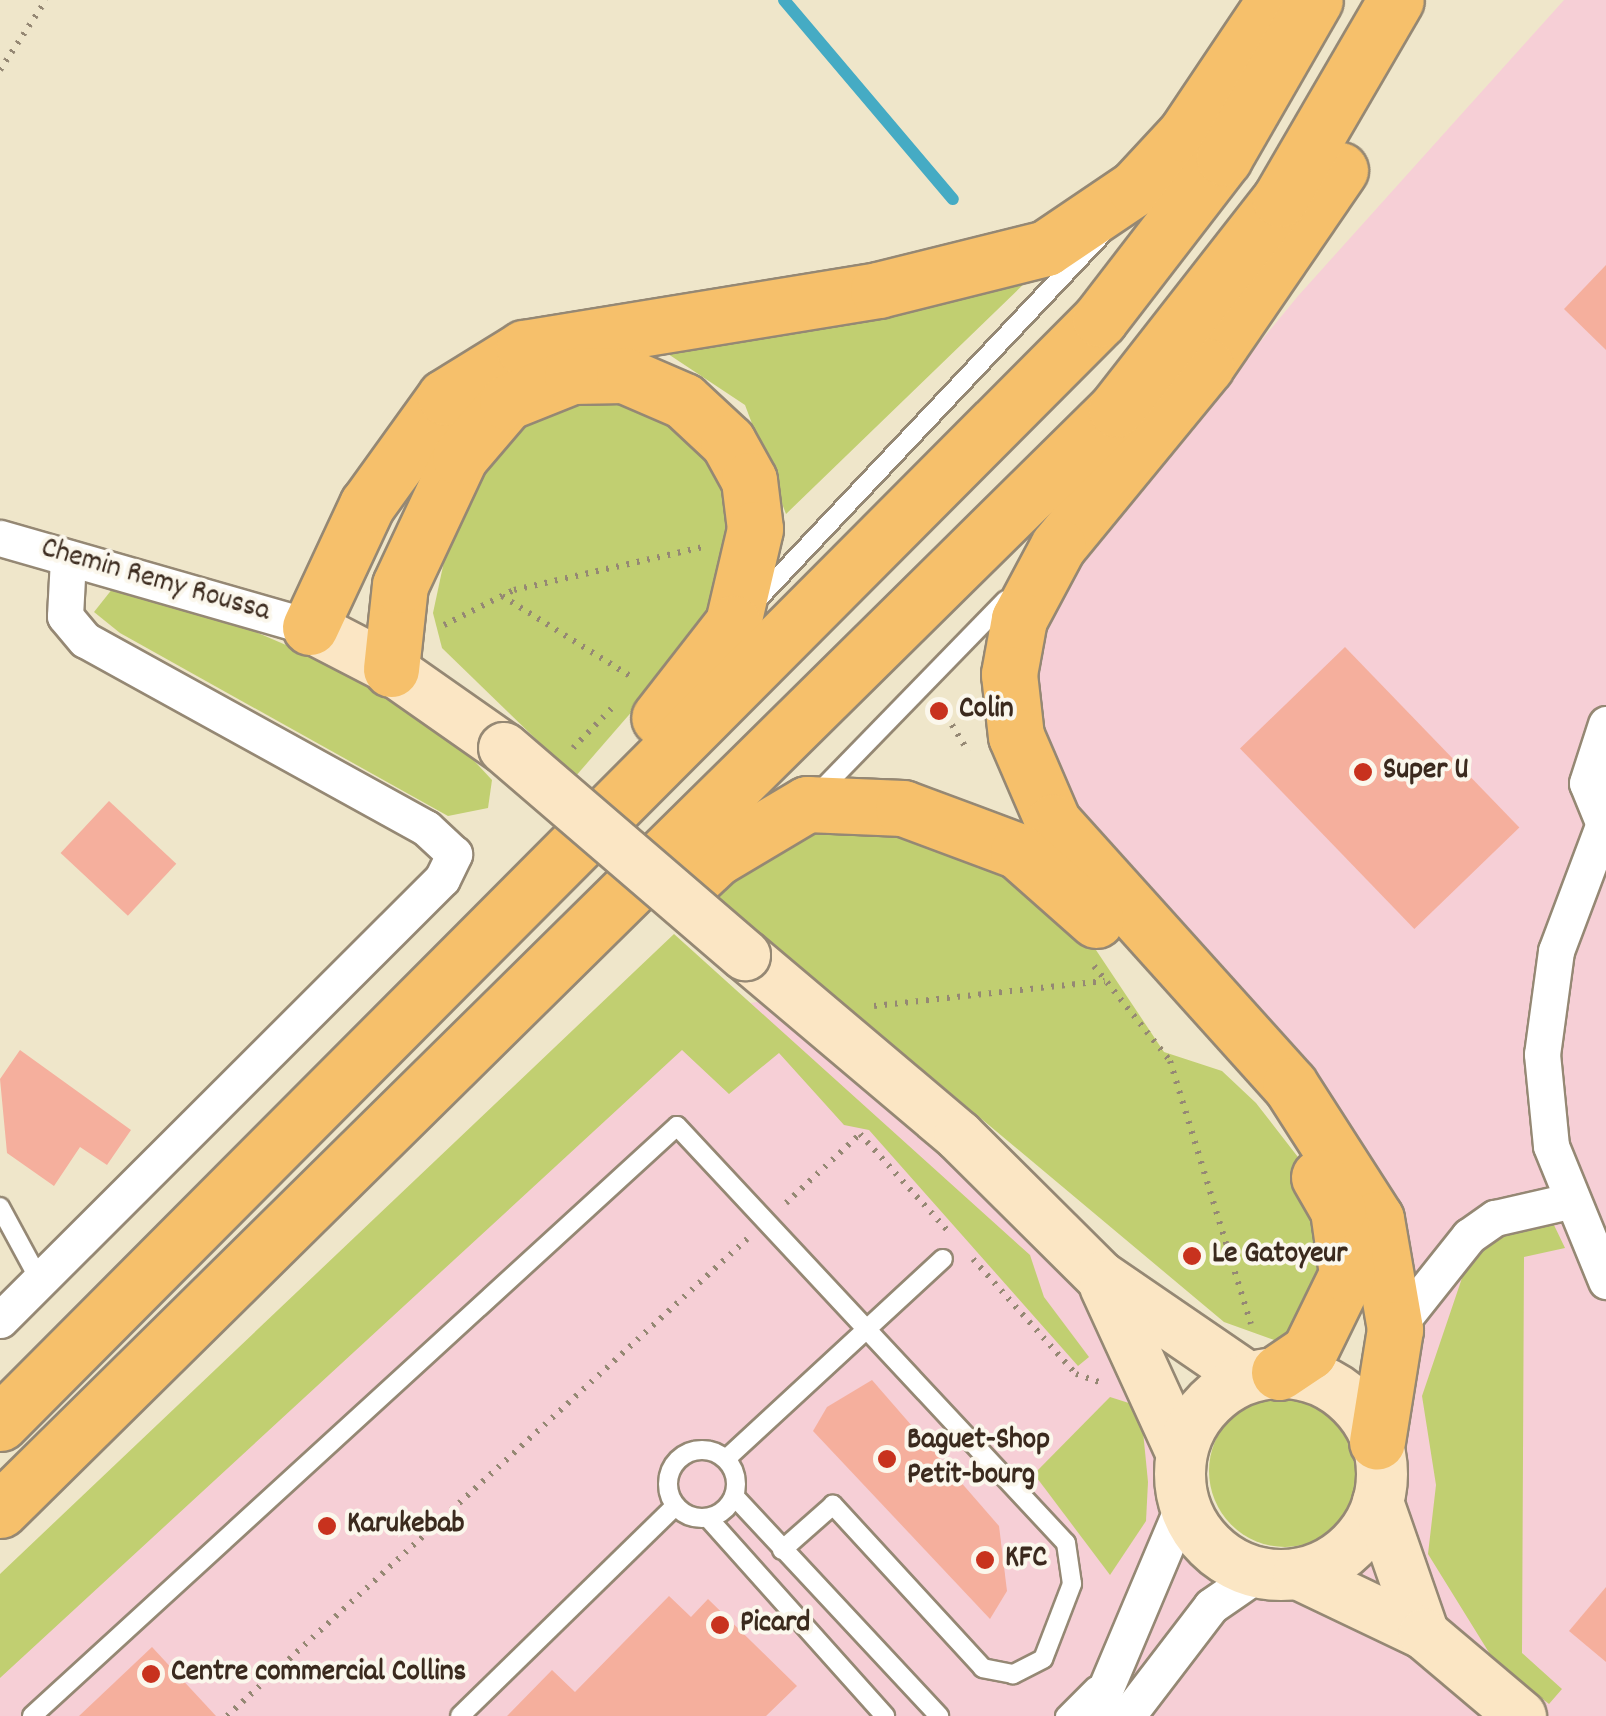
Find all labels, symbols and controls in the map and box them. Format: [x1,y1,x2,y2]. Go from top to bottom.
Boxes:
street label: Chemin Remy Roussa [36,532,274,632]
place label: Colin [959,693,1014,729]
marker: Colin [928,700,950,722]
place label: Super U [1383,754,1469,790]
marker: Super U [1352,761,1374,783]
place label: Le Gatoyeur [1212,1238,1347,1274]
marker: Le Gatoyeur [1181,1245,1203,1267]
place label: Baguet-Shop Petit-bourg [907,1424,1050,1494]
marker: Baguet-Shop Petit-bourg [876,1448,898,1470]
place label: Karukebab [347,1508,465,1544]
marker: Karukebab [316,1515,338,1537]
place label: KFC [1005,1542,1047,1578]
marker: KFC [974,1549,996,1571]
place label: Picard [740,1607,810,1643]
marker: Picard [709,1614,731,1636]
place label: Centre commercial Collins [171,1656,466,1692]
marker: Centre commercial Collins [140,1663,162,1685]

